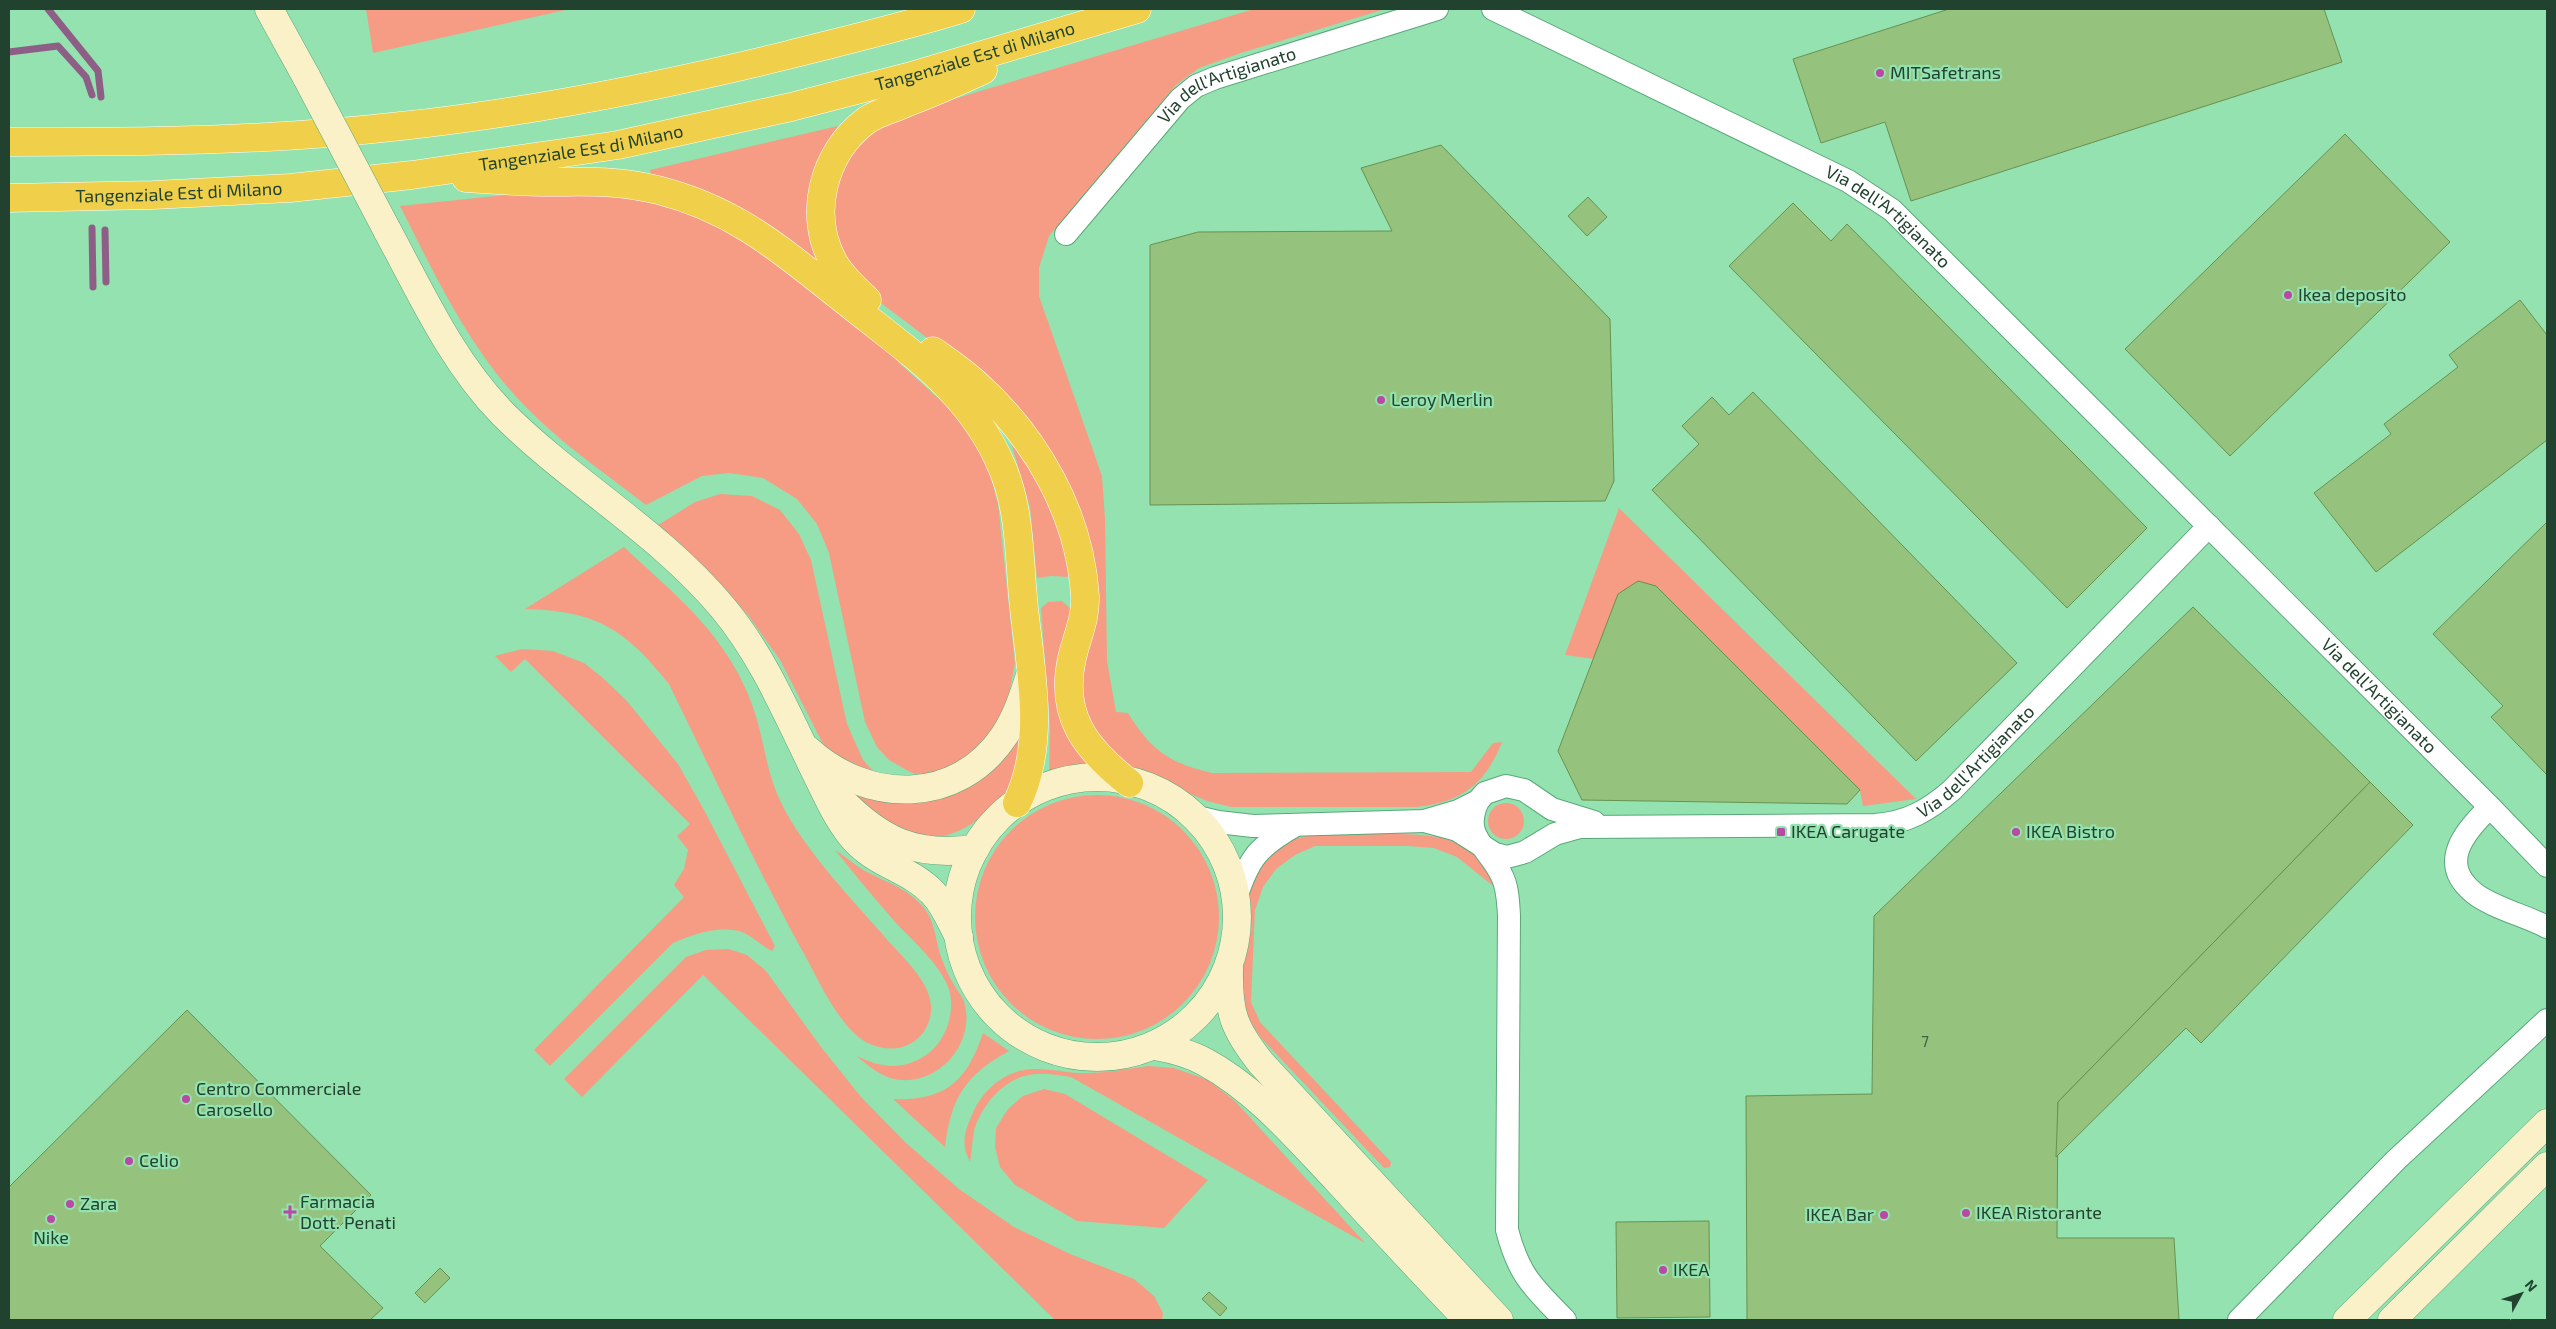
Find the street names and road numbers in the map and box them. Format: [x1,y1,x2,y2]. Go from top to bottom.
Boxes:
street label: Tangenziale Est di Milano [873,16,1077,95]
street label: Via dell'Artigianato [1152,42,1298,128]
street label: Tangenziale Est di Milano [477,119,685,175]
street label: Via dell'Artigianato [1822,160,1956,272]
street label: Tangenziale Est di Milano [75,176,283,207]
street label: Via dell'Artigianato [2317,633,2442,758]
street label: Via dell'Artigianato [1913,700,2039,822]

